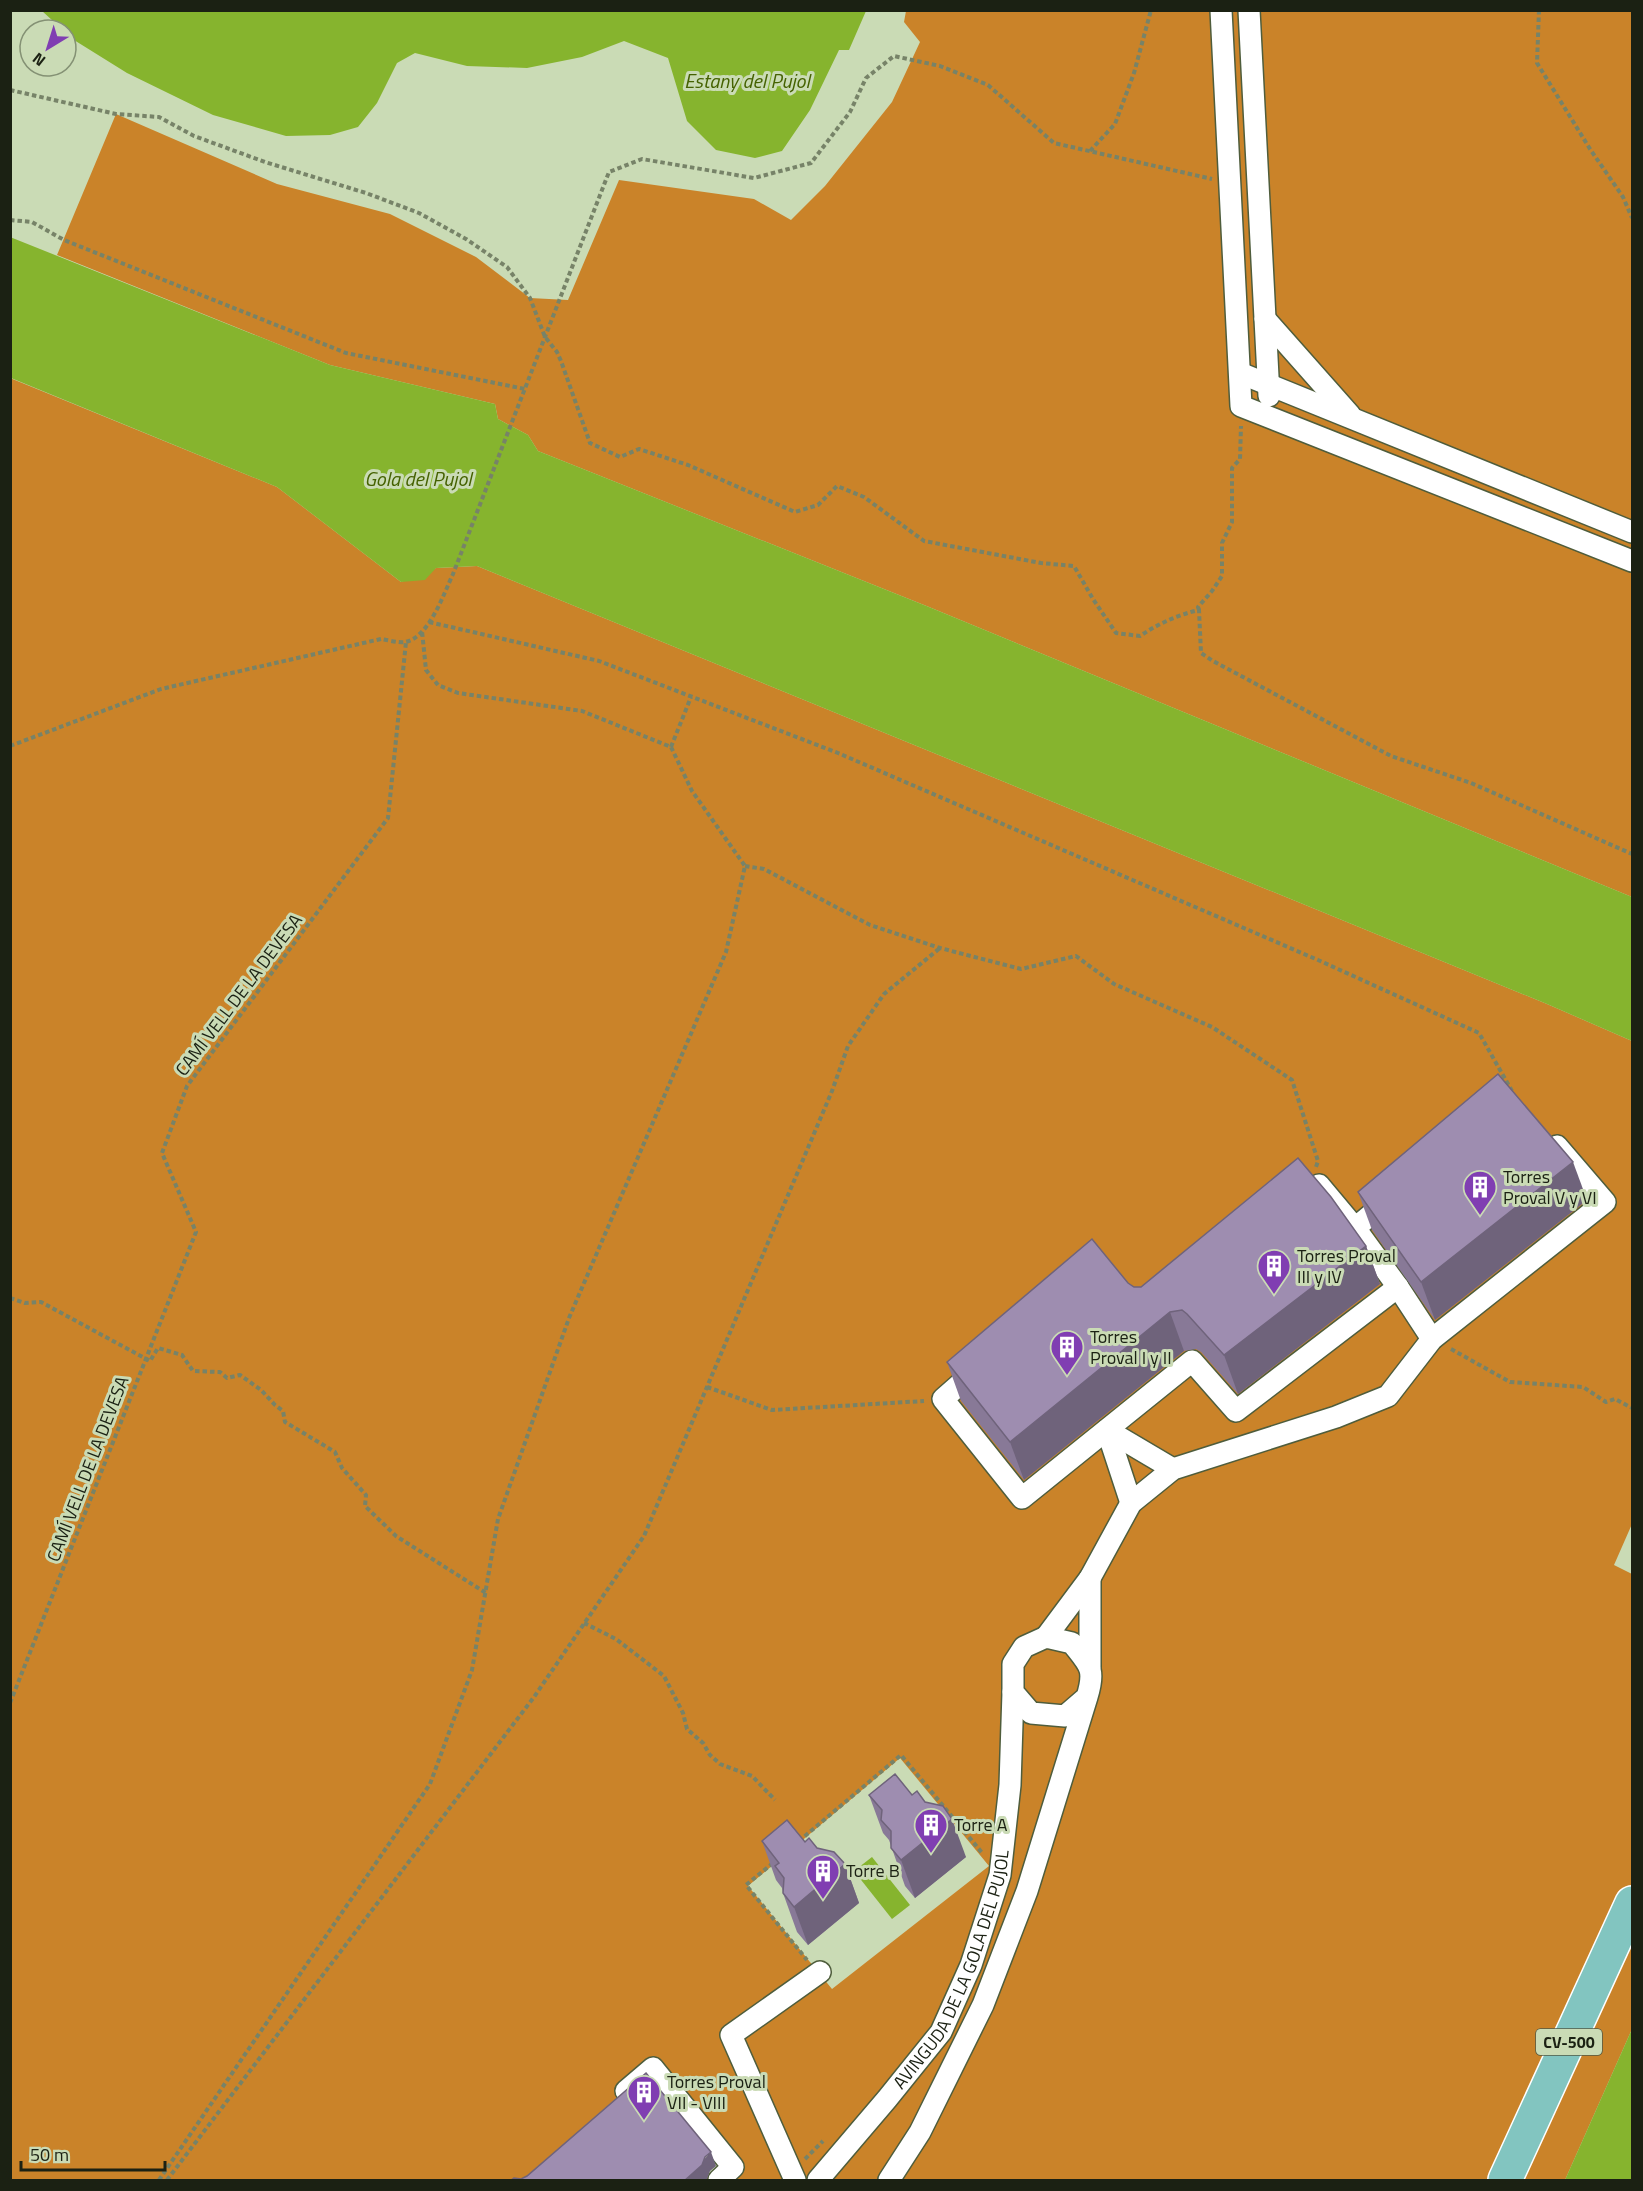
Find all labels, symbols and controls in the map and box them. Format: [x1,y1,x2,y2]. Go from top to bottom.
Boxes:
north arrow [18,18,78,78]
text: N [27,47,51,73]
water label: Estany del Pujol [684,65,812,96]
water label: Gola del Pujol [364,463,474,494]
street label: CAMÍ VELL DE LA DEVESA [169,908,309,1081]
place label: Torres Proval V y VI [1503,1163,1597,1211]
building icon: Torres Proval V y VI [1462,1169,1498,1216]
place label: Torres Proval III y IV [1297,1242,1396,1290]
building icon: Torres Proval III y IV [1256,1248,1292,1295]
place label: Torres Proval I y II [1090,1323,1172,1371]
building icon: Torres Proval I y II [1049,1329,1085,1376]
street label: CAMÍ VELL DE LA DEVESA [40,1372,135,1565]
building icon: Torre A [913,1807,949,1854]
place label: Torre A [954,1811,1008,1838]
street label: AVINGUDA DE LA GOLA DEL PUJOL [886,1848,1016,2095]
building icon: Torre B [805,1853,841,1900]
place label: Torre B [846,1857,900,1884]
road number: CV-500 [1536,2029,1602,2055]
place label: Torres Proval VII - VIII [667,2068,766,2116]
building icon: Torres Proval VII - VIII [626,2074,662,2121]
scale bar [21,2134,165,2172]
text: 50 m [30,2141,69,2168]

